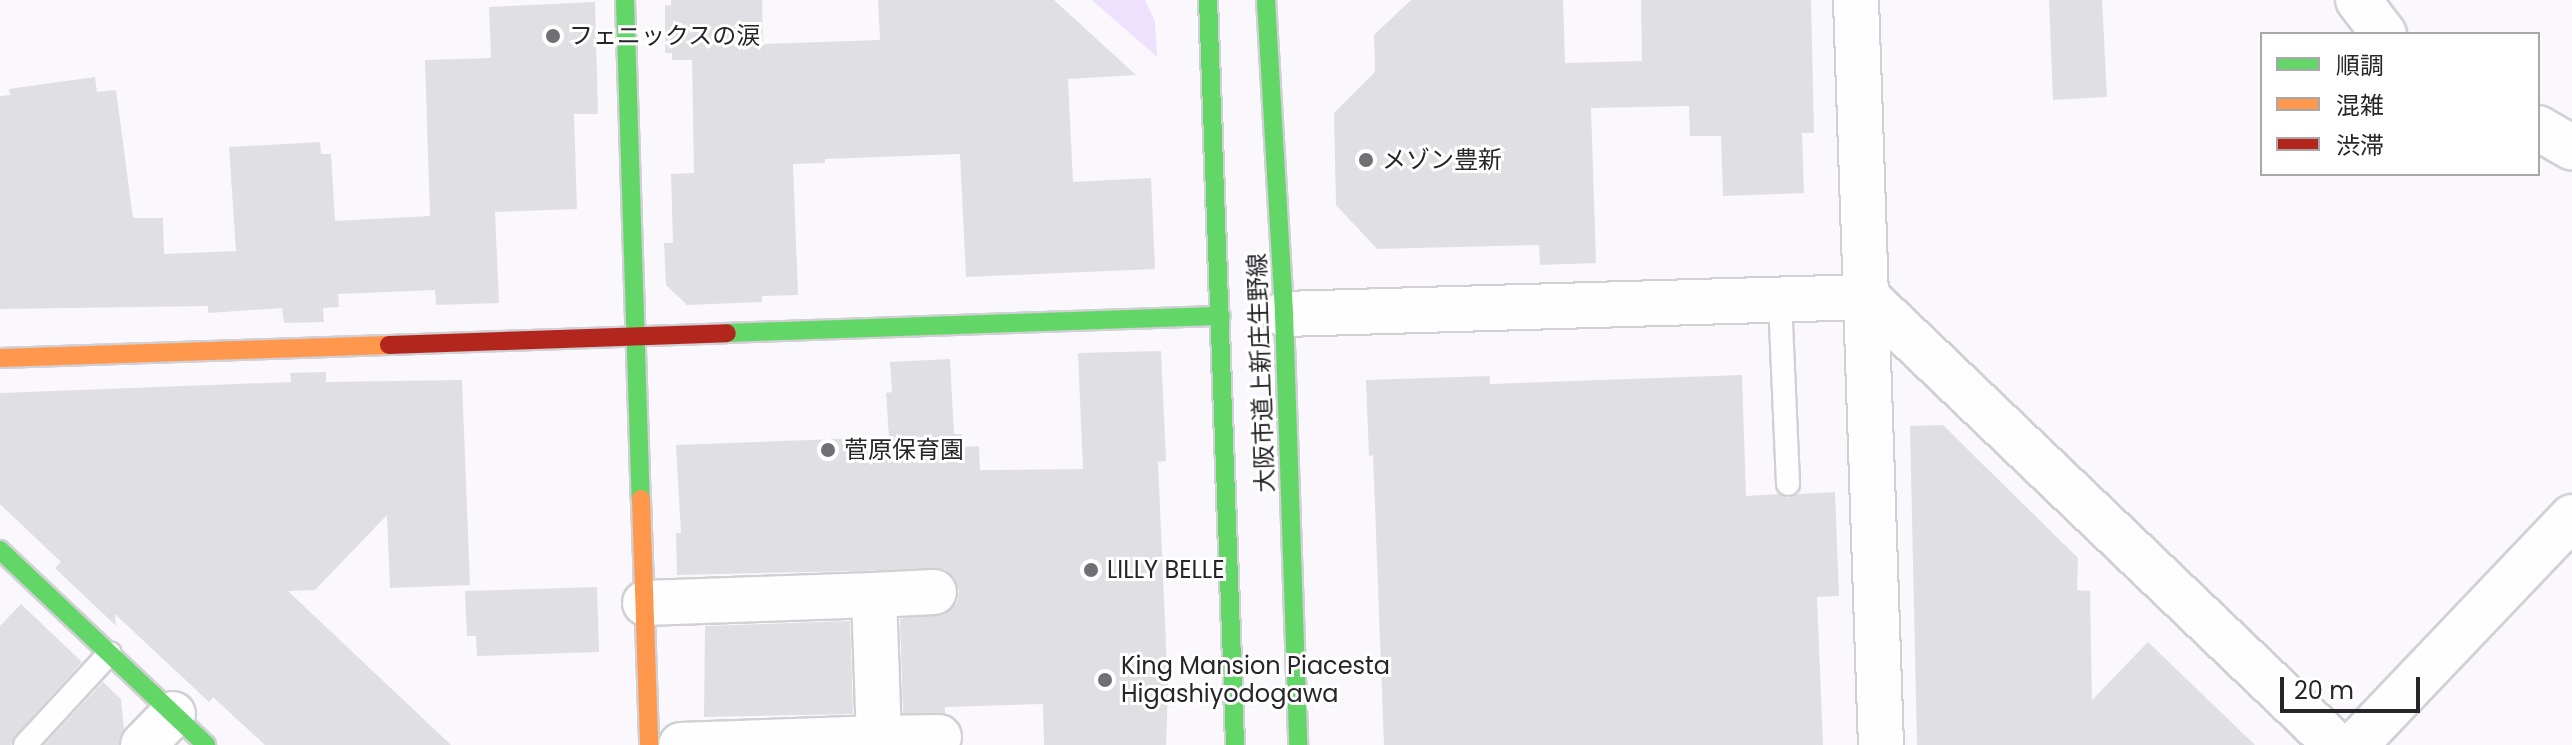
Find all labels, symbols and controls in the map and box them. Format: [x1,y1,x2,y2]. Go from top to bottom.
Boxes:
place label: フェニックスの涙 [569,22,761,50]
marker: フェニックスの涙 [544,27,562,45]
legend [2260,32,2540,176]
text: 順調 [2336,49,2384,82]
text: 混雑 [2336,89,2384,122]
text: 渋滞 [2336,129,2384,162]
place label: メゾン豊新 [1382,146,1502,174]
marker: メゾン豊新 [1357,151,1375,169]
street label: 大阪市道上新庄生野線 [1242,253,1280,493]
place label: 菅原保育園 [844,436,964,464]
marker: 菅原保育園 [819,441,837,459]
place label: LILLY BELLE [1107,556,1225,584]
marker: LILLY BELLE [1082,561,1100,579]
place label: King Mansion Piacesta Higashiyodogawa [1121,652,1390,708]
scale bar [2284,661,2424,711]
marker: King Mansion Piacesta Higashiyodogawa [1096,671,1114,689]
text: 20 m [2294,674,2354,707]

